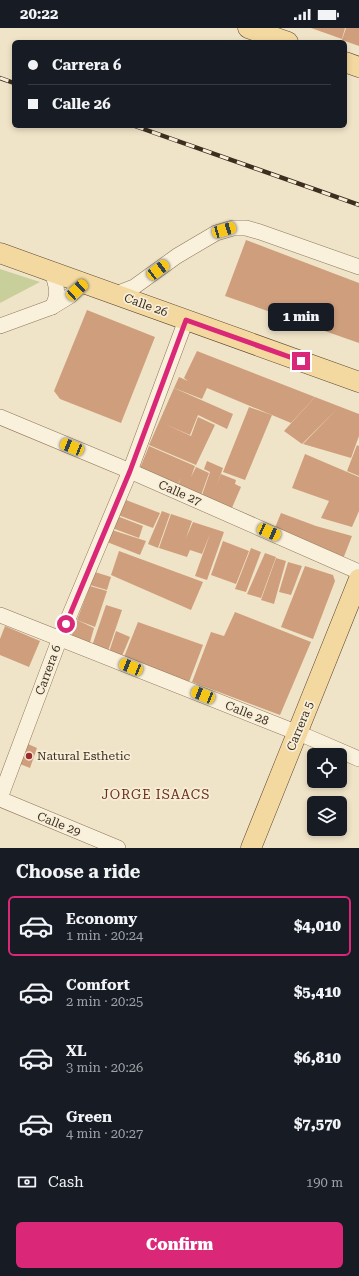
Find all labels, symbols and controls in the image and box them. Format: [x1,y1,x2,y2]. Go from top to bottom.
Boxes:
text: 20:22 [20,5,58,23]
text: Carrera 6 [52,56,121,74]
text: Calle 26 [52,95,111,113]
car [211,221,237,239]
car [145,258,171,282]
car [64,277,90,303]
street label: Calle 26 [122,291,170,319]
callout: 1 min [268,303,334,331]
text: 1 min [283,309,319,324]
route end [292,352,310,370]
car [59,437,85,457]
street label: Calle 27 [156,477,204,509]
car [256,522,282,542]
route start [57,615,75,633]
street label: Carrera 6 [32,643,64,697]
car [118,657,144,677]
car [190,685,216,705]
street label: Calle 28 [223,698,271,728]
street label: Carrera 5 [284,699,316,753]
map controls [307,748,347,836]
button: locate [307,748,347,788]
place label: Natural Esthetic [37,749,130,763]
marker: Natural Esthetic [24,751,34,761]
district label: JORGE ISAACS [102,787,210,802]
button: layers [307,796,347,836]
street label: Calle 29 [35,809,83,839]
text: Choose a ride [16,861,140,882]
icon: car [18,908,54,944]
text: Economy [66,910,137,928]
text: $4,010 [294,917,341,935]
text: 1 min · 20:24 [66,928,143,943]
icon: car [18,974,54,1010]
text: Comfort [66,976,130,994]
text: $5,410 [294,983,341,1001]
text: 2 min · 20:25 [66,994,143,1009]
icon: car [18,1040,54,1076]
text: XL [66,1042,87,1060]
text: $6,810 [294,1049,341,1067]
text: 3 min · 20:26 [66,1060,143,1075]
icon: car [18,1106,54,1142]
text: Green [66,1108,112,1126]
text: $7,570 [294,1115,341,1133]
text: 4 min · 20:27 [66,1126,143,1141]
icon: cash [16,1171,38,1193]
text: Cash [48,1173,84,1191]
text: 190 m [306,1175,343,1190]
button: Confirm [16,1222,343,1268]

